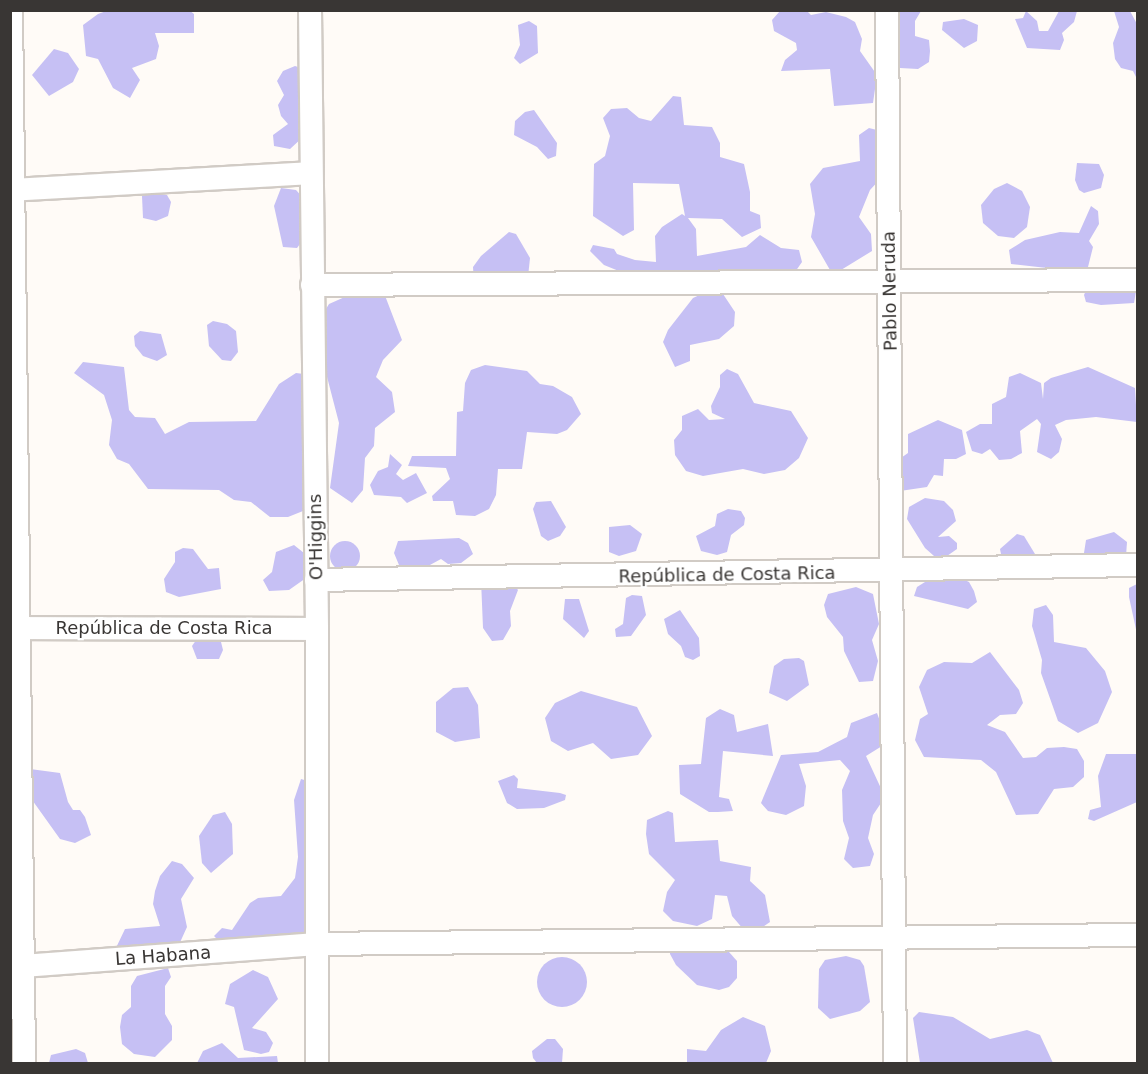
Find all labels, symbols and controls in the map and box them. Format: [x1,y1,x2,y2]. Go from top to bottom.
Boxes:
street label: Pablo Neruda [878,231,902,351]
street label: O'Higgins [304,494,328,580]
street label: República de Costa Rica [618,562,836,588]
street label: República de Costa Rica [55,617,273,639]
street label: La Habana [114,942,212,970]

